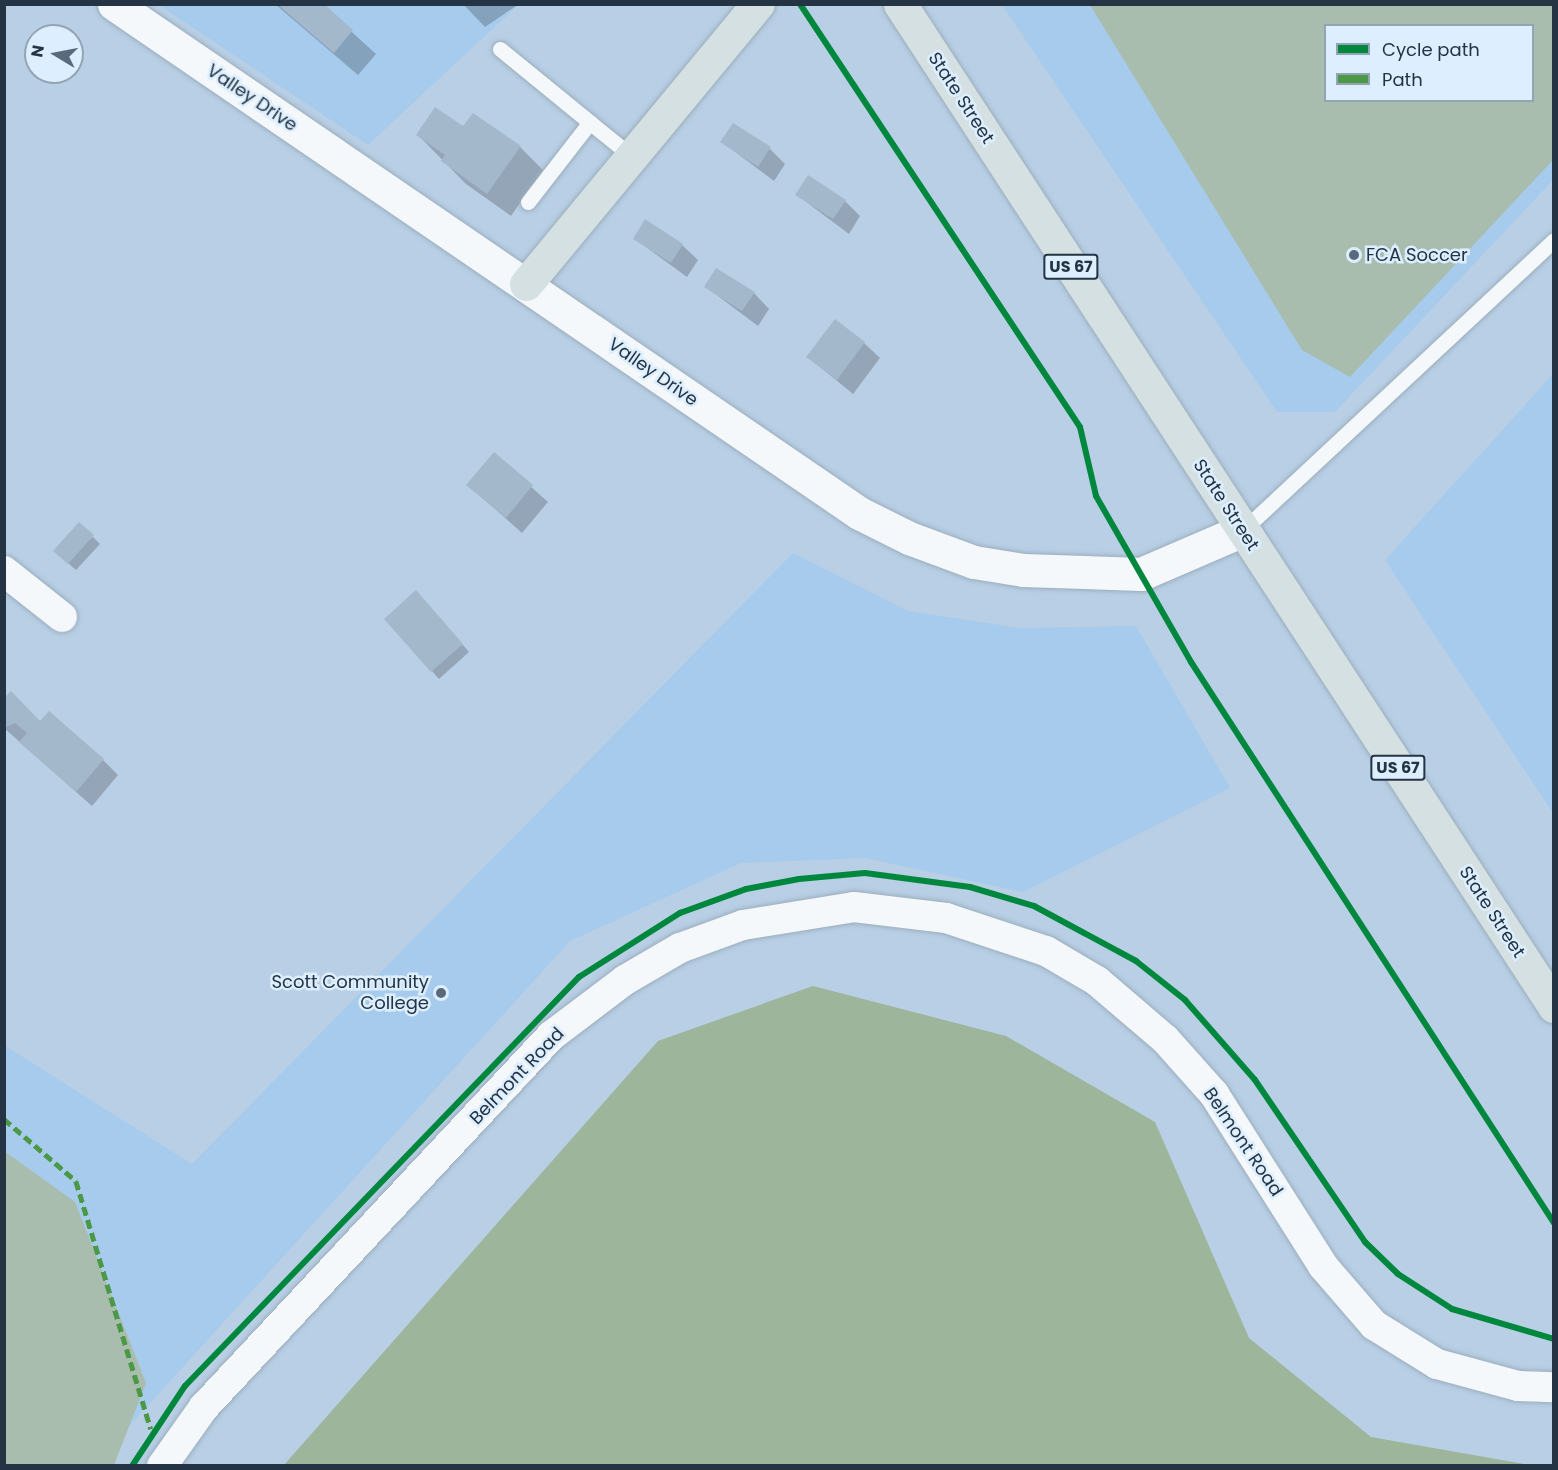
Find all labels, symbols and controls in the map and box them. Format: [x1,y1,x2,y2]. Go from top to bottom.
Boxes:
north arrow [24,24,84,84]
legend [1324,24,1534,102]
text: Cycle path [1382,37,1480,62]
text: N [25,43,50,59]
street label: State Street [923,48,999,148]
street label: Valley Drive [203,60,301,136]
text: Path [1382,67,1423,92]
place label: FCA Soccer [1366,244,1468,266]
marker: FCA Soccer [1347,248,1361,262]
road number: US 67 [1042,254,1100,280]
street label: Valley Drive [604,333,702,411]
street label: State Street [1188,455,1264,555]
road number: US 67 [1370,755,1426,781]
street label: State Street [1454,862,1530,962]
place label: Scott Community College [271,972,429,1014]
marker: Scott Community College [434,986,448,1000]
street label: Belmont Road [465,1023,569,1129]
street label: Belmont Road [1199,1084,1287,1200]

